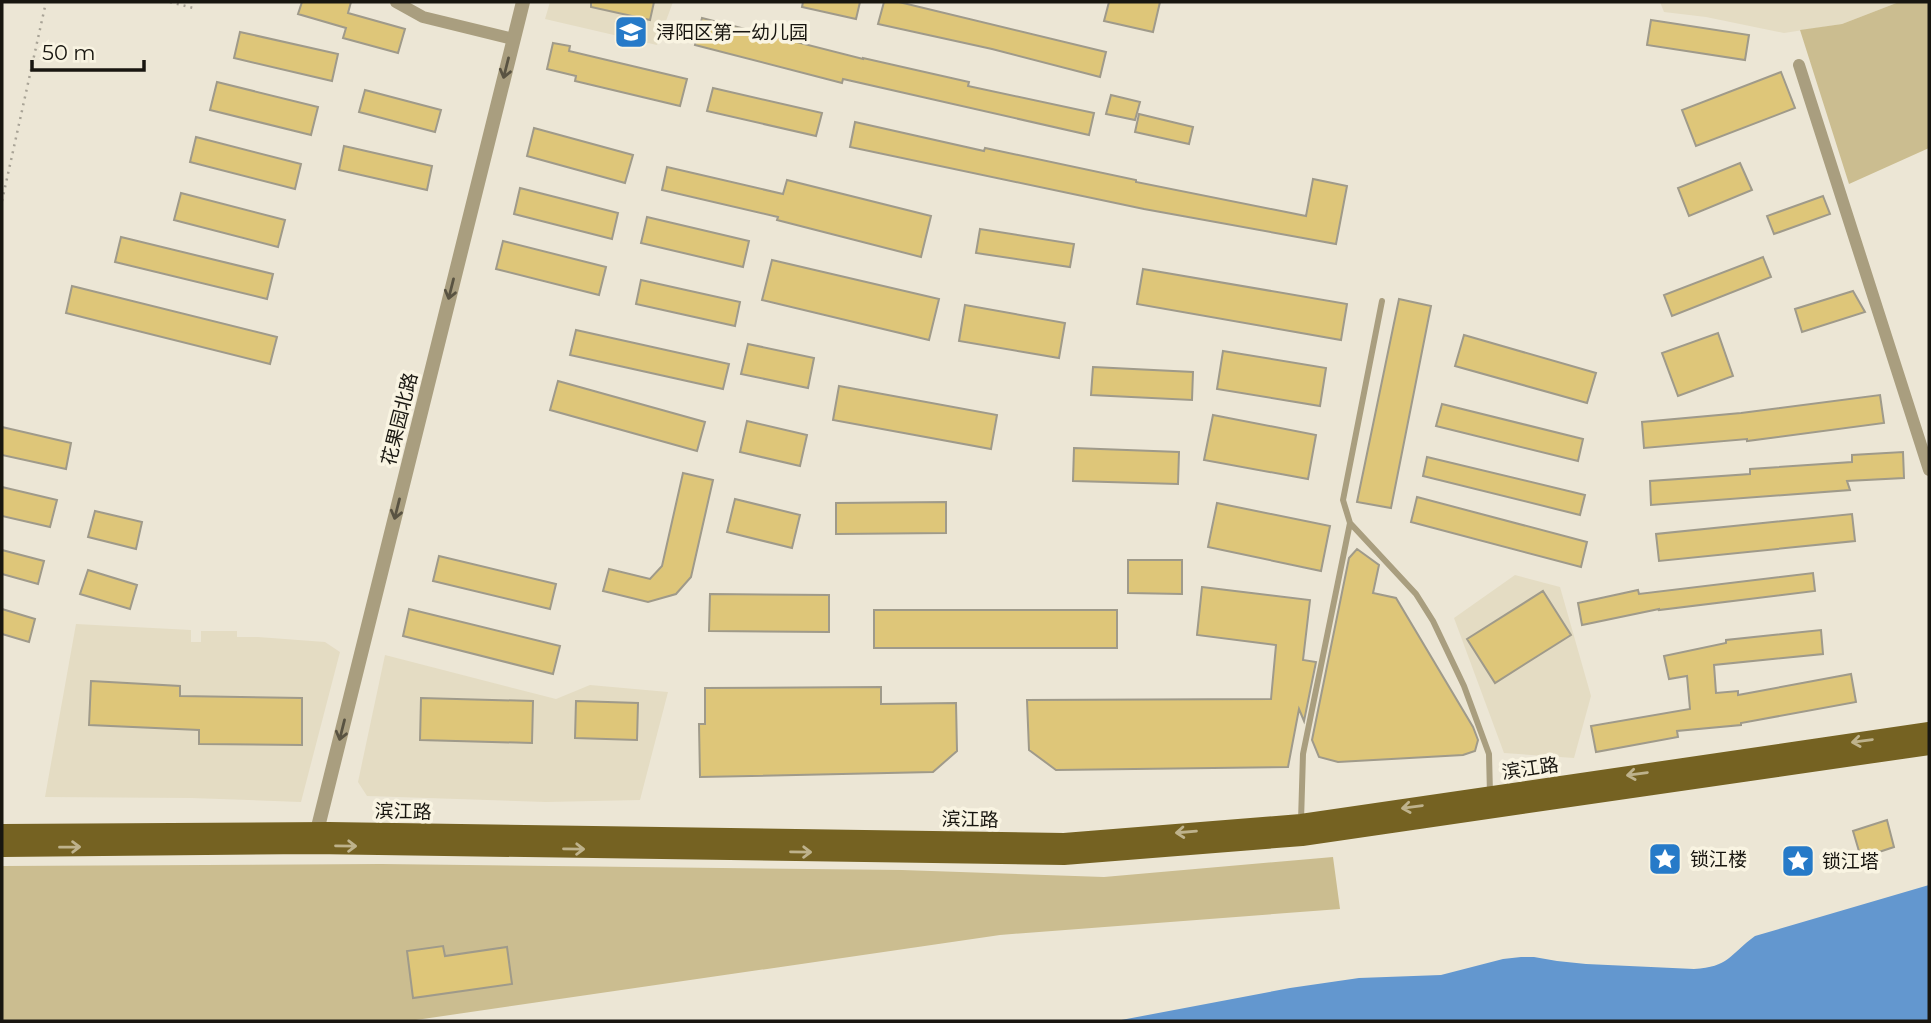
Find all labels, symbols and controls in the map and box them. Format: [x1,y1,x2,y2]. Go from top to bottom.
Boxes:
school or university icon: 浔阳区第一幼儿园 [612,13,650,51]
place label: 浔阳区第一幼儿园 [656,21,808,44]
scale bar [32,28,144,72]
text: 50 m [42,40,96,65]
one-way arrow [499,56,512,79]
one-way arrow [444,277,457,300]
street label: 花果园北路 [377,370,422,468]
one-way arrow [390,498,403,520]
one-way arrow [335,718,348,741]
one-way arrow [1851,734,1874,747]
street label: 滨江路 [1500,753,1560,784]
one-way arrow [1626,767,1649,780]
street label: 滨江路 [374,800,432,823]
one-way arrow [1401,800,1423,813]
street label: 滨江路 [941,808,999,831]
one-way arrow [1175,826,1197,839]
one-way arrow [335,839,358,853]
one-way arrow [58,840,81,854]
place icon: 锁江楼 [1646,840,1684,878]
one-way arrow [562,842,585,856]
place icon: 锁江塔 [1779,842,1817,880]
one-way arrow [790,846,813,859]
place label: 锁江楼 [1690,848,1747,871]
place label: 锁江塔 [1822,850,1879,873]

